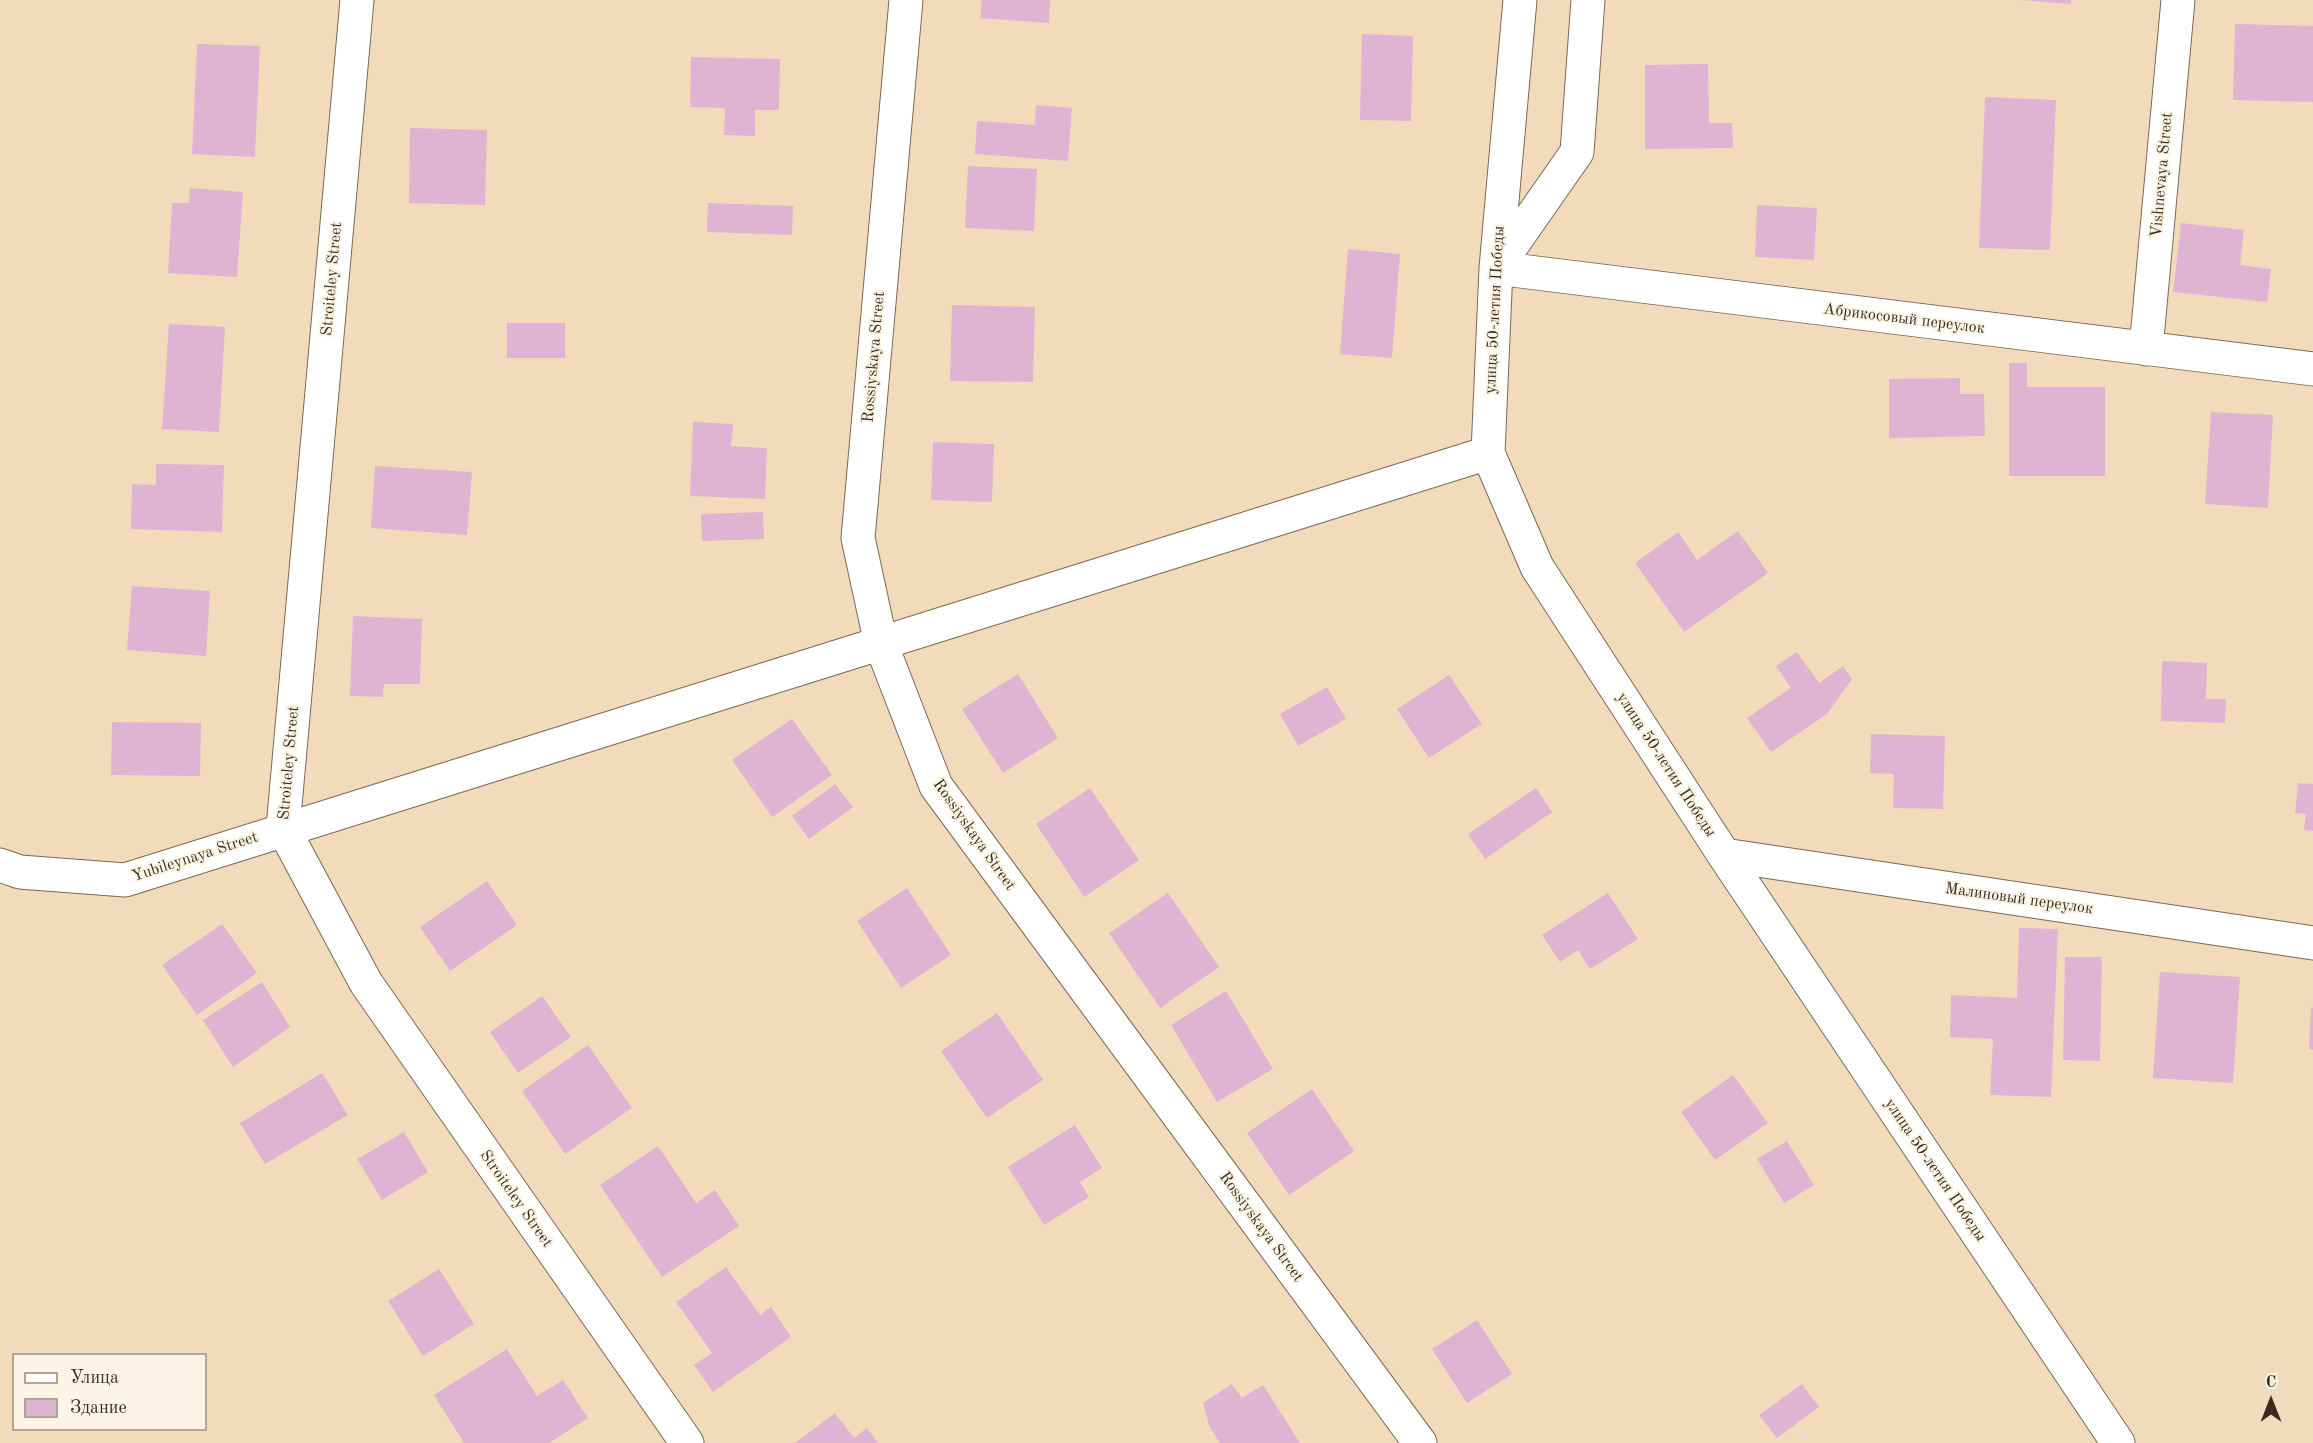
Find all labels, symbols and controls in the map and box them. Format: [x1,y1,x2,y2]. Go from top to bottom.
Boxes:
street label: Vishnevaya Street [2147,111,2177,239]
street label: Stroiteley Street [317,221,347,337]
street label: улица 50-летия Победы [1481,225,1509,395]
street label: Rossiyskaya Street [859,291,889,423]
street label: Абрикосовый переулок [1822,300,1986,338]
street label: улица 50-летия Победы [1612,689,1720,841]
street label: Stroiteley Street [274,705,304,821]
street label: Rossiyskaya Street [928,776,1020,894]
street label: Yubileynaya Street [130,828,260,886]
street label: Малиновый переулок [1944,879,2094,919]
street label: улица 50-летия Победы [1880,1095,1990,1245]
street label: Stroiteley Street [475,1147,557,1251]
street label: Rossiyskaya Street [1215,1168,1307,1286]
legend [12,1353,207,1431]
text: Улица [70,1369,119,1387]
north arrow [2241,1371,2301,1431]
text: С [2266,1375,2276,1391]
text: Здание [70,1399,127,1417]

